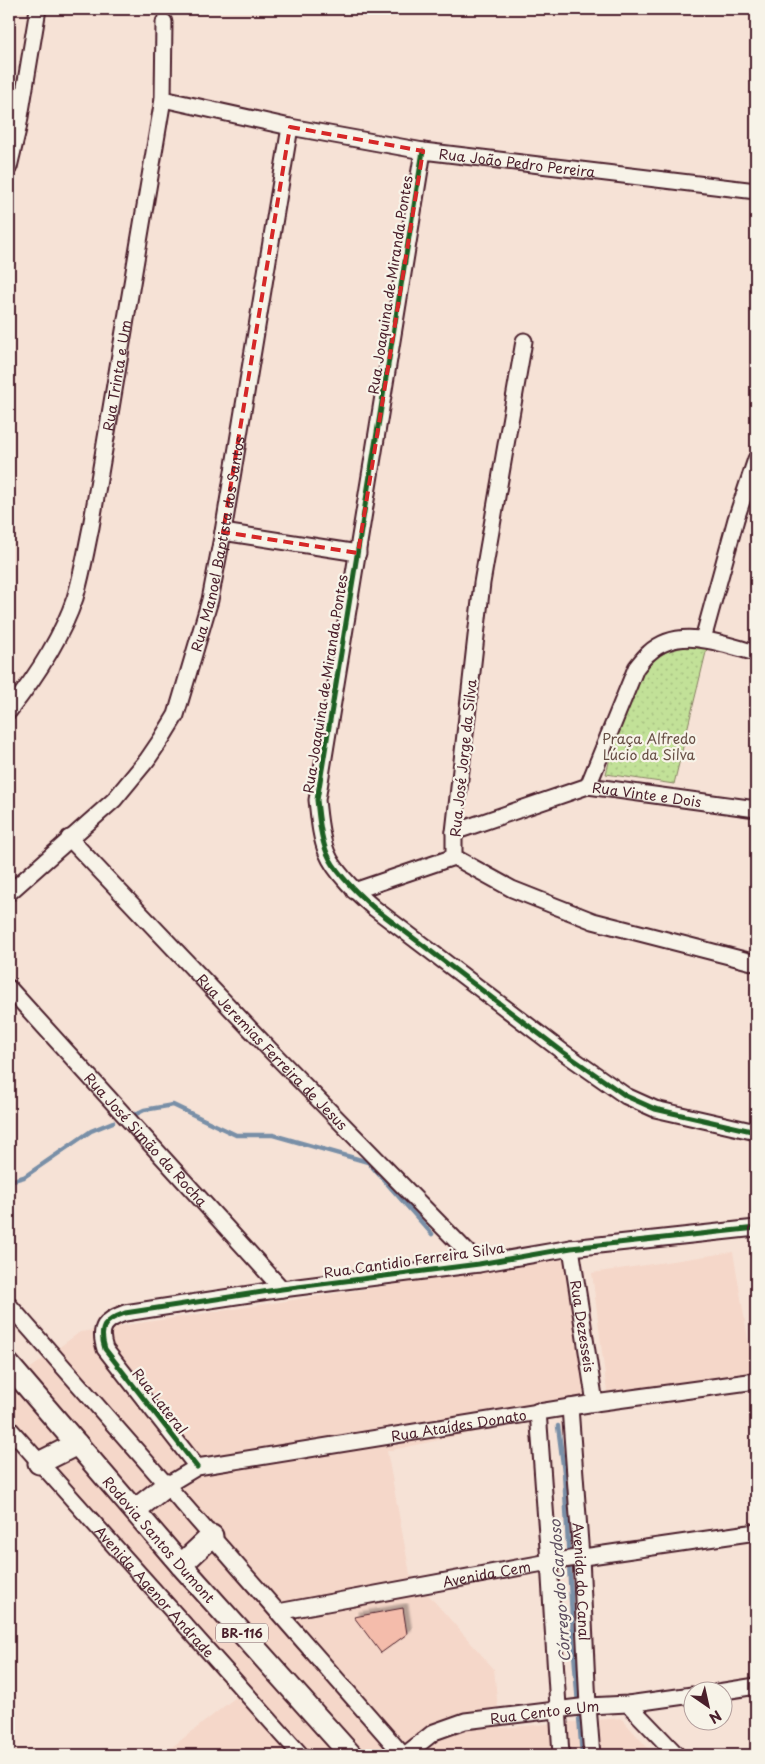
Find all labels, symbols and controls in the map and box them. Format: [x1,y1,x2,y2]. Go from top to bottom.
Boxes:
street label: Rua João Pedro Pereira [438,143,597,182]
street label: Rua Joaquina de Miranda Pontes [362,174,418,396]
street label: Rua Trinta e Um [97,318,136,433]
street label: Rua Manoel Baptista dos Santos [185,435,249,654]
street label: Rua Joaquina de Miranda Pontes [297,573,353,795]
street label: Rua José Jorge da Silva [444,678,482,838]
park label: Praça Alfredo Lúcio da Silva [602,728,696,765]
street label: Rua Vinte e Dois [591,776,703,812]
street label: Rua Jeremias Ferreira de Jesus [192,969,353,1134]
street label: Rua José Simão da Rocha [80,1068,213,1211]
street label: Rua Cantidio Ferreira Silva [322,1237,506,1283]
street label: Rua Dezesseis [566,1278,601,1374]
street label: Rua Lateral [128,1364,192,1438]
street label: Rua Ataídes Donato [389,1404,528,1446]
street label: Rodovia Santos Dumont [98,1471,220,1607]
water label: Córrego do Cardoso [542,1517,575,1663]
street label: Avenida Agenor Andrade [90,1521,219,1662]
street label: Avenida do Canal [568,1522,595,1641]
street label: Avenida Cem [441,1555,532,1592]
road number: BR-116 [216,1624,268,1642]
north arrow [682,1682,732,1732]
street label: Rua Cento e Um [489,1695,600,1728]
text: N [705,1705,726,1729]

